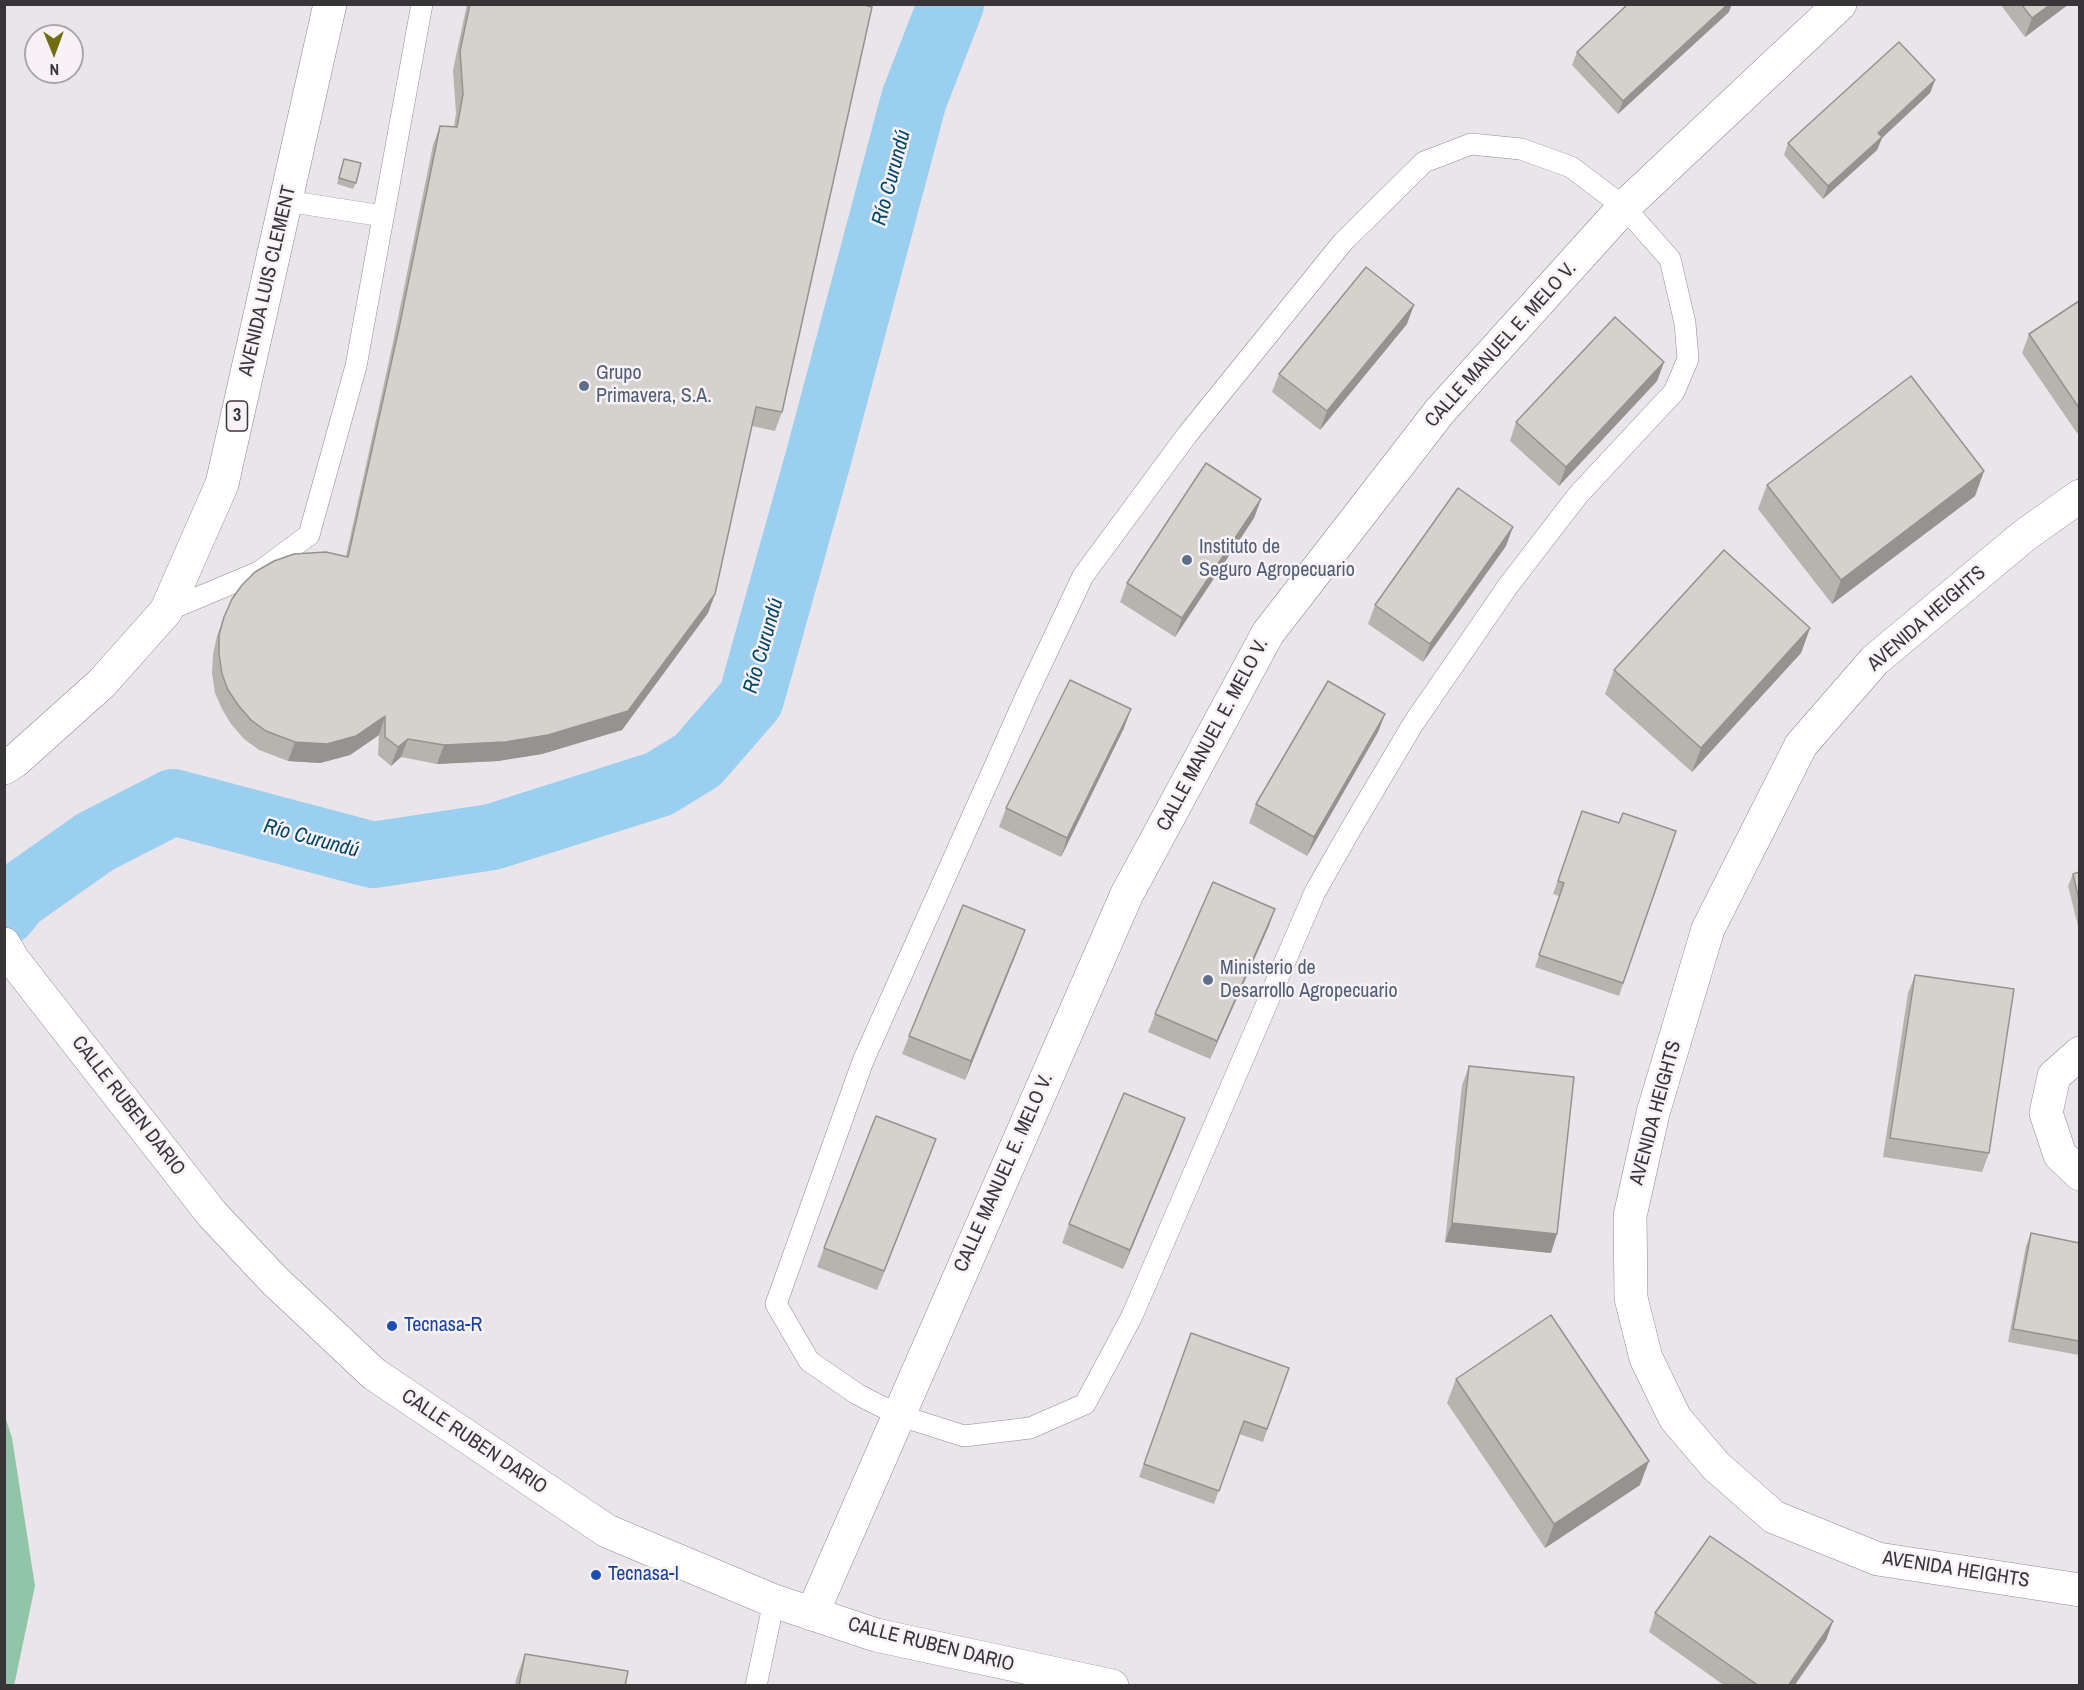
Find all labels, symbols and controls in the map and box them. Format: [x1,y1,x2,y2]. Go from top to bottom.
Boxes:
north arrow [24,24,84,84]
text: N [49,59,59,81]
water label: Río Curundú [867,128,917,228]
street label: AVENIDA LUIS CLEMENT [234,183,302,379]
street label: CALLE MANUEL E. MELO V. [1420,257,1582,433]
place label: Grupo Primavera, S.A. [596,362,712,409]
marker: Grupo Primavera, S.A. [577,379,591,393]
road number: 3 [226,401,248,431]
place label: Instituto de Seguro Agropecuario [1199,536,1355,583]
marker: Instituto de Seguro Agropecuario [1180,553,1194,567]
street label: AVENIDA HEIGHTS [1863,561,1991,677]
water label: Río Curundú [738,596,790,696]
street label: CALLE MANUEL E. MELO V. [1152,635,1274,835]
water label: Río Curundú [261,814,361,864]
place label: Ministerio de Desarrollo Agropecuario [1220,957,1398,1004]
marker: Ministerio de Desarrollo Agropecuario [1201,973,1215,987]
street label: CALLE RUBEN DARIO [66,1031,190,1181]
street label: AVENIDA HEIGHTS [1625,1038,1687,1188]
street label: CALLE MANUEL E. MELO V. [949,1070,1059,1276]
place label: Tecnasa-R [404,1314,482,1338]
marker: Tecnasa-R [385,1319,399,1333]
street label: CALLE RUBEN DARIO [397,1384,551,1500]
street label: AVENIDA HEIGHTS [1881,1547,2031,1593]
place label: Tecnasa-I [608,1563,679,1587]
marker: Tecnasa-I [589,1568,603,1582]
street label: CALLE RUBEN DARIO [845,1613,1017,1677]

